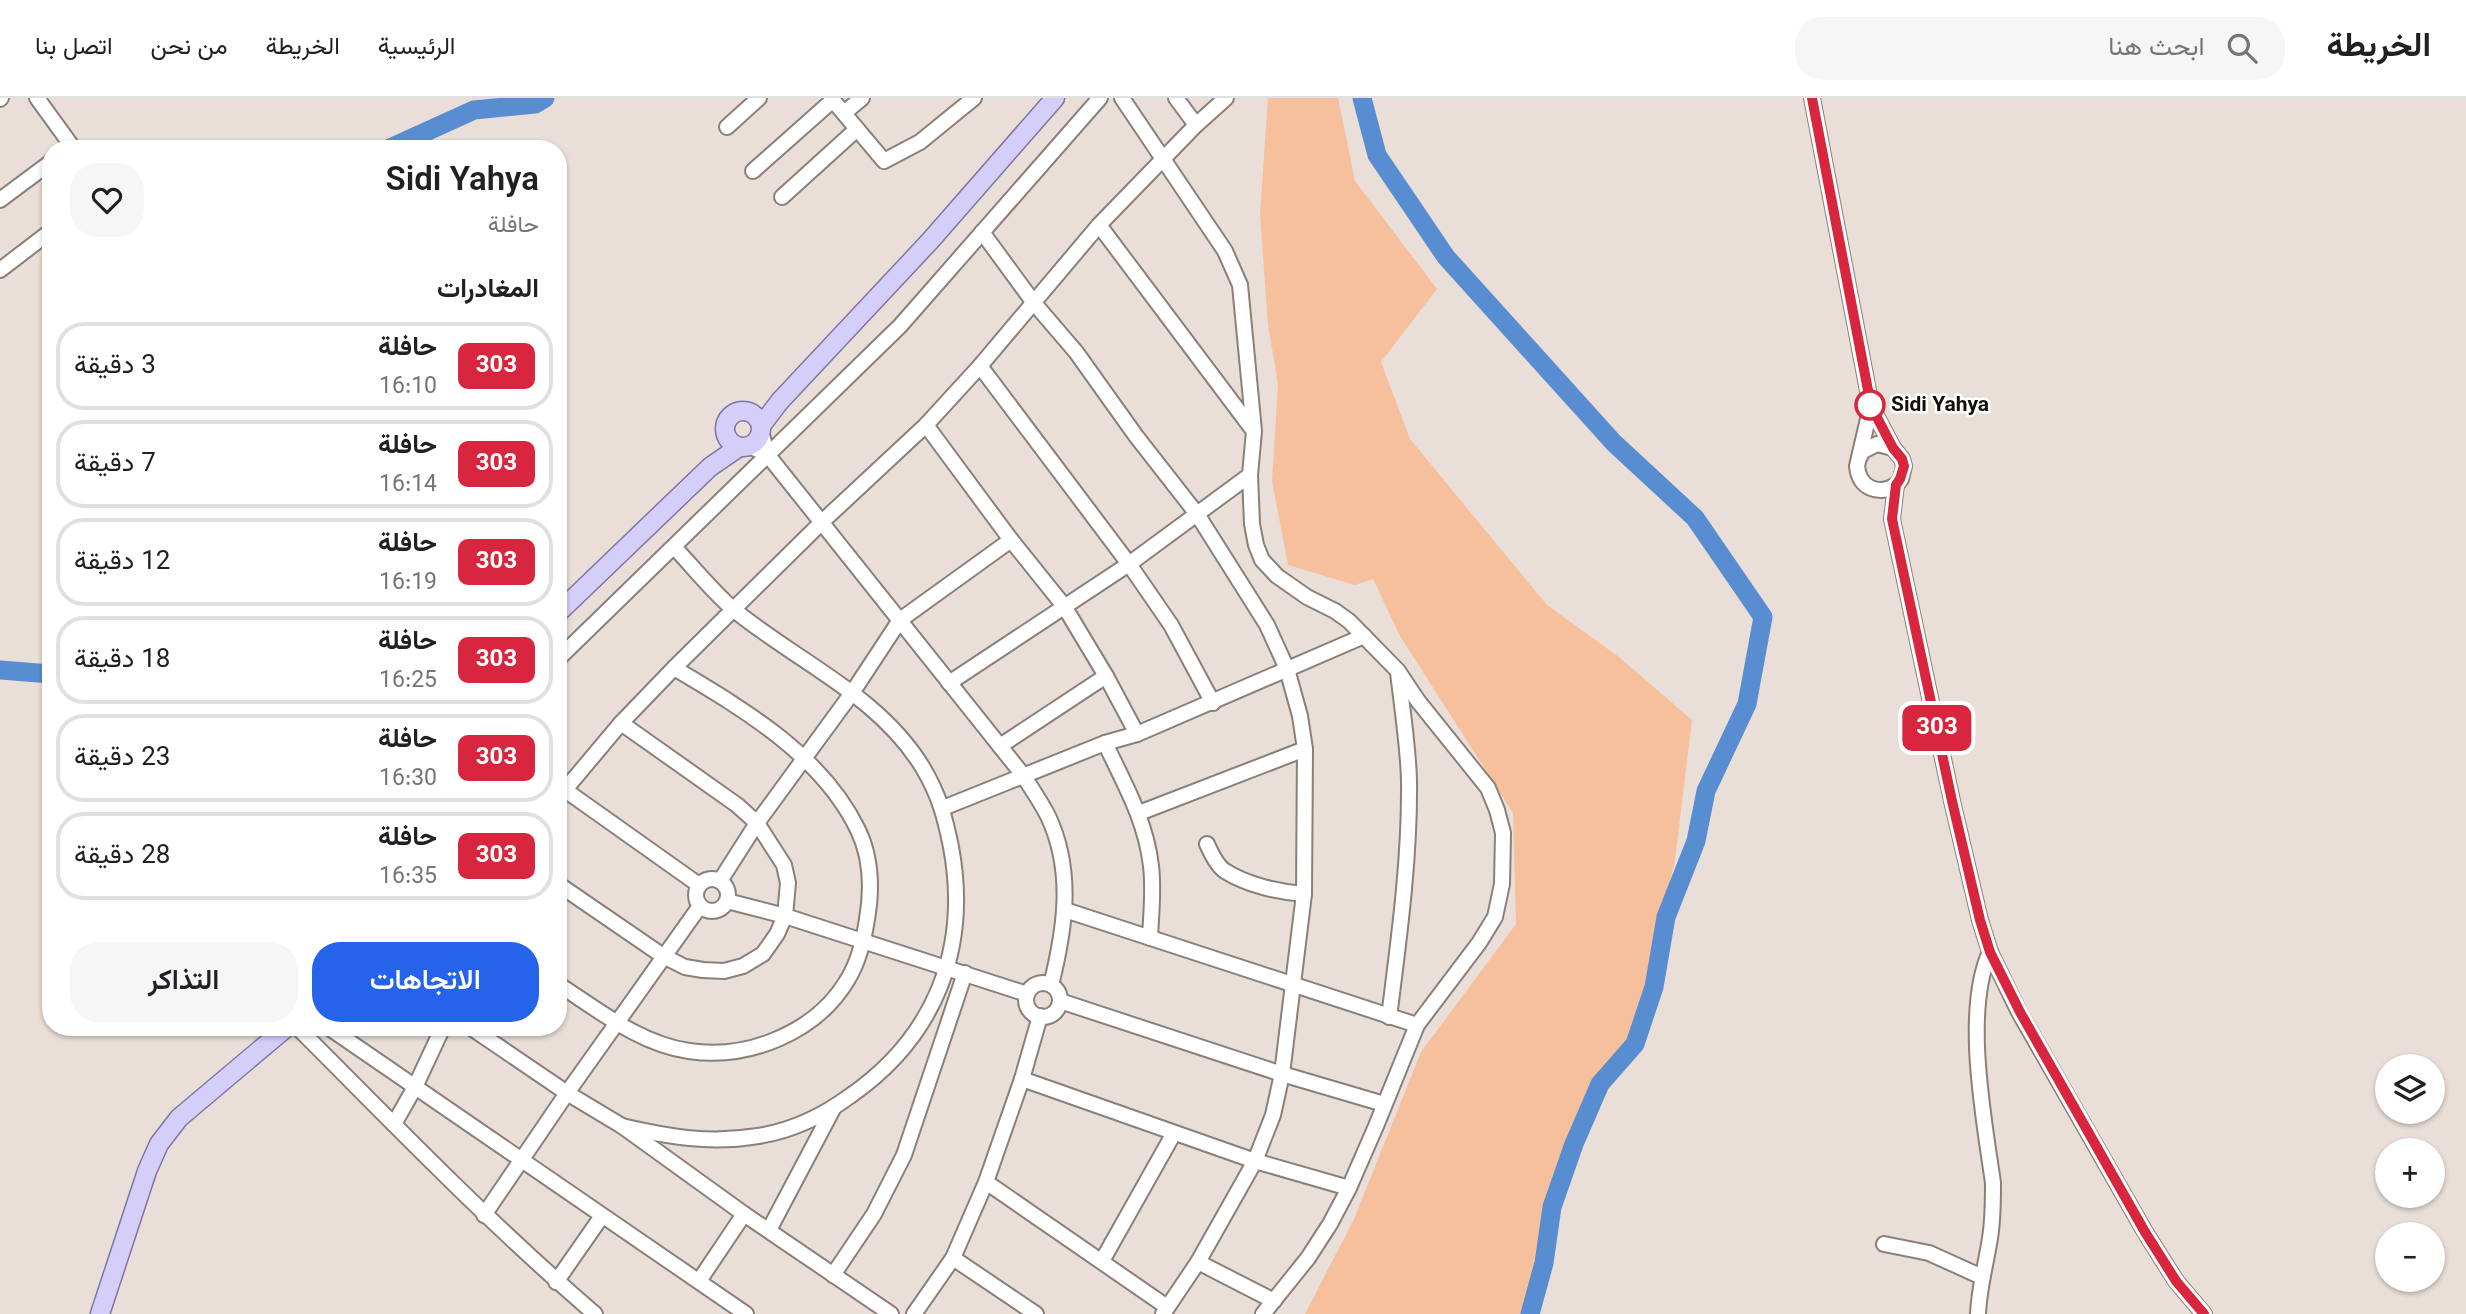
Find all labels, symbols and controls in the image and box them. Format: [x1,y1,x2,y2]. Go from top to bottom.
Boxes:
search box [1795,17,2285,80]
text: الخريطة [2327,22,2431,74]
text: ابحث هنا [2108,28,2205,69]
text: اتصل بنا [35,29,113,67]
text: من نحن [151,29,228,67]
text: الخريطة [266,29,340,67]
text: الرئيسية [378,29,455,67]
icon: search [2223,29,2261,67]
text: Sidi Yahya [386,156,539,208]
button: heart [70,163,144,237]
text: حافلة [488,208,539,244]
text: المغادرات [437,270,539,311]
text: حافلة [378,328,437,369]
text: 3 دقيقة [74,346,156,387]
text: 303 [476,347,517,385]
text: 16:10 [379,369,437,405]
place label: Sidi Yahya [1891,389,1989,422]
marker: Sidi Yahya [1855,390,1885,420]
text: حافلة [378,426,437,467]
text: 7 دقيقة [74,444,156,485]
text: 303 [476,445,517,483]
text: 16:14 [379,467,437,503]
text: حافلة [378,524,437,565]
text: 12 دقيقة [74,542,170,583]
text: 303 [476,543,517,581]
text: 16:19 [379,565,437,601]
text: حافلة [378,622,437,663]
text: 18 دقيقة [74,640,170,681]
text: 303 [476,641,517,679]
text: 16:25 [379,663,437,699]
line badge: 303 [1897,705,1977,751]
text: 303 [1916,709,1958,747]
text: حافلة [378,720,437,761]
text: 23 دقيقة [74,738,170,779]
text: 303 [476,739,517,777]
text: 16:30 [379,761,437,797]
text: حافلة [378,818,437,859]
text: 28 دقيقة [74,836,170,877]
text: 303 [476,837,517,875]
text: 16:35 [379,859,437,895]
button: التذاكر [70,942,298,1022]
button: الاتجاهات [312,942,539,1022]
map controls [2375,1054,2445,1292]
button: layers [2375,1054,2445,1124]
button: + [2375,1138,2445,1208]
button: − [2375,1222,2445,1292]

